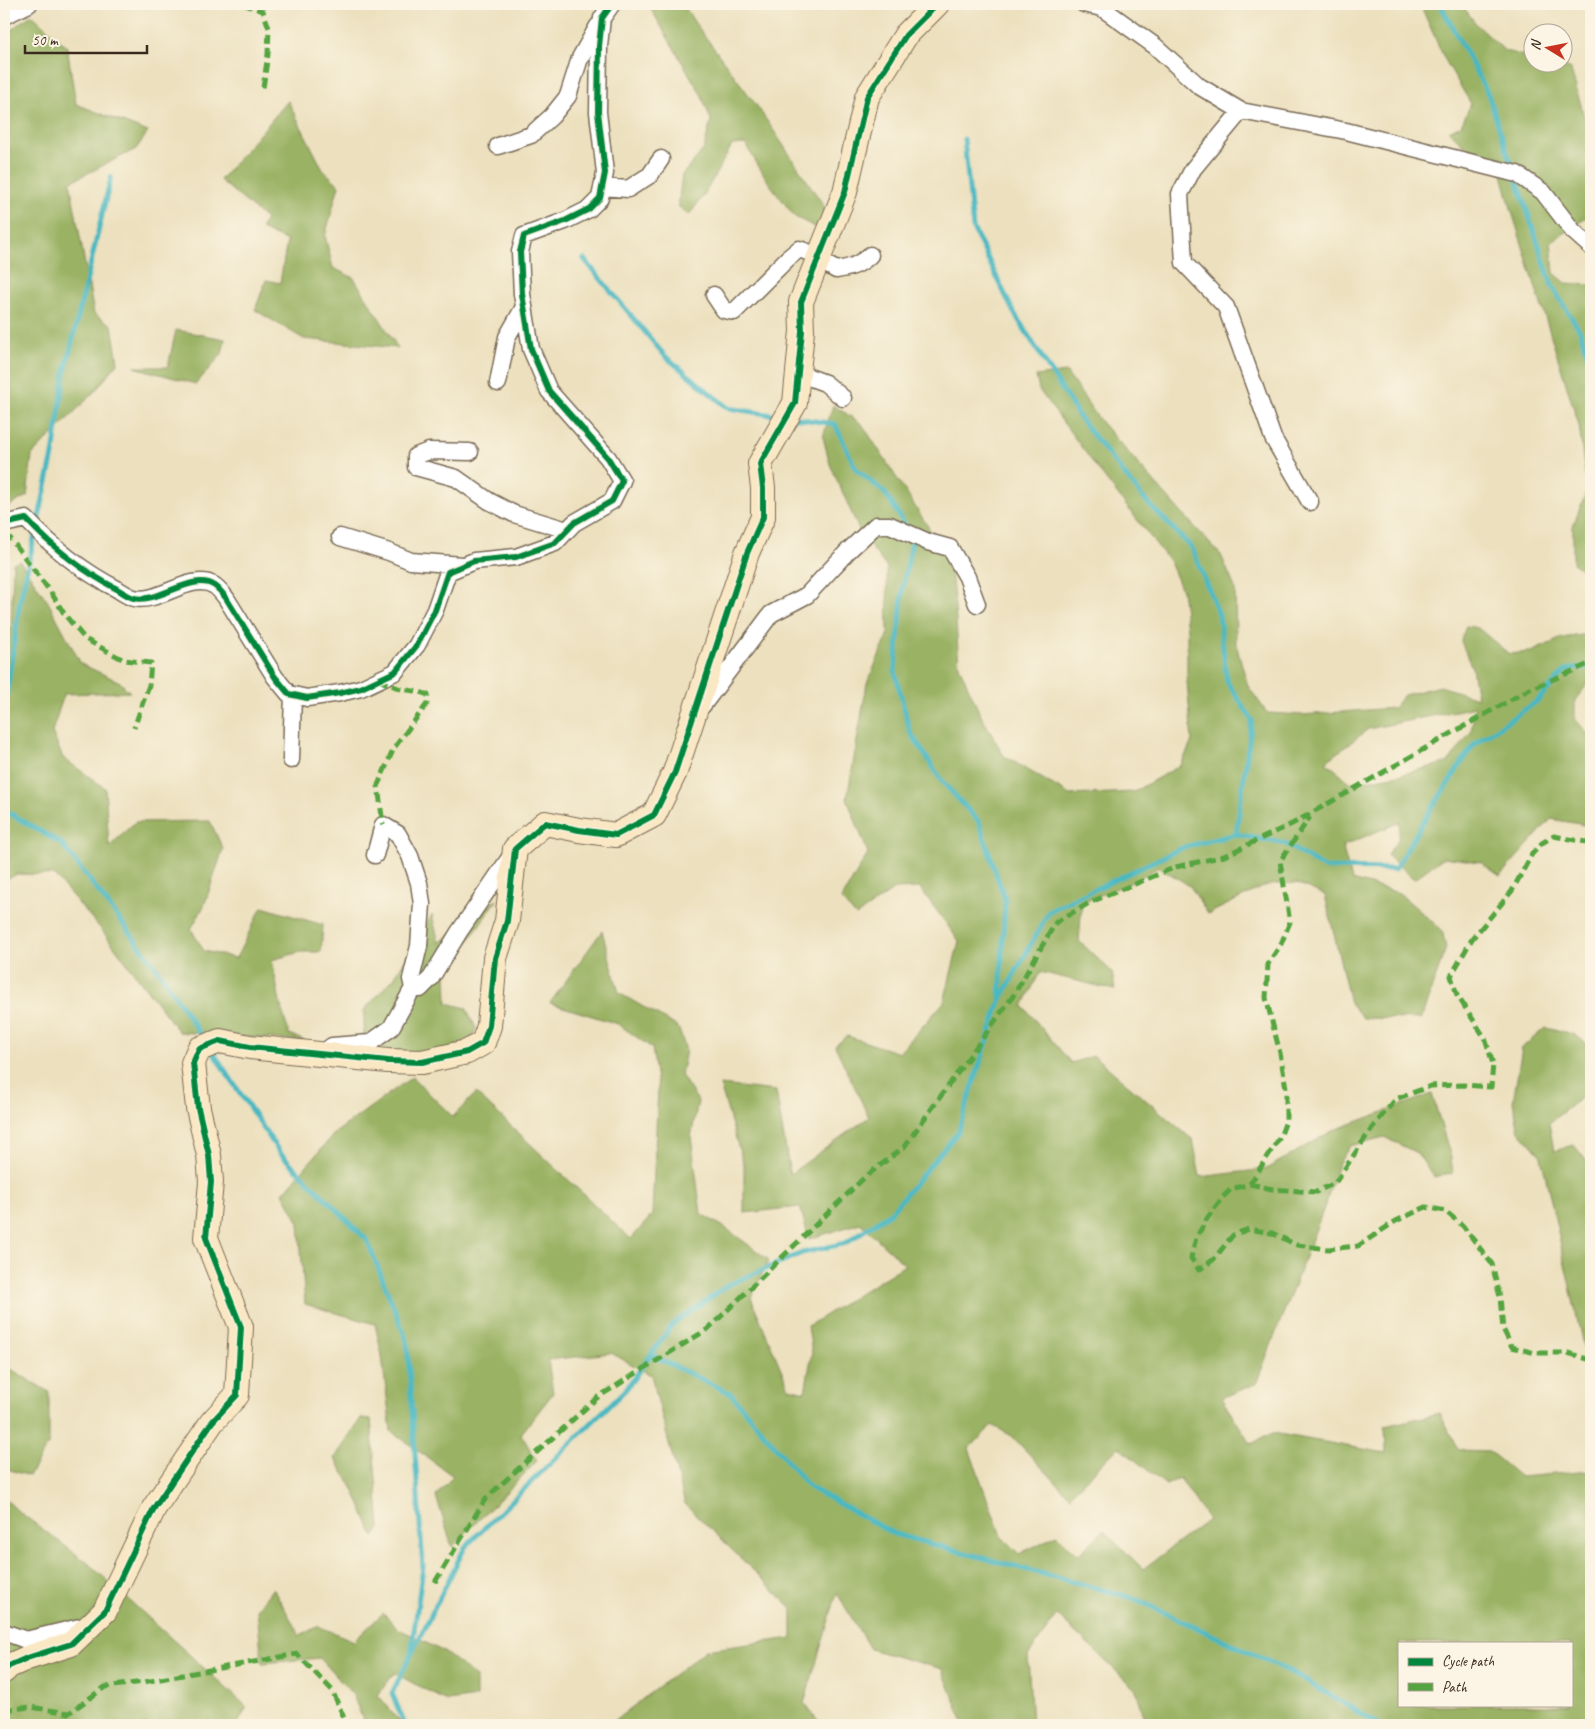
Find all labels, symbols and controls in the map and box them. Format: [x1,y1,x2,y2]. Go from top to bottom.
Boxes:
scale bar [25,22,148,54]
north arrow [1522,22,1572,72]
text: 50 m [32,31,59,50]
text: N [1527,38,1545,52]
legend [1398,1642,1572,1706]
text: Cycle path [1442,1652,1494,1671]
text: Path [1442,1678,1468,1697]

